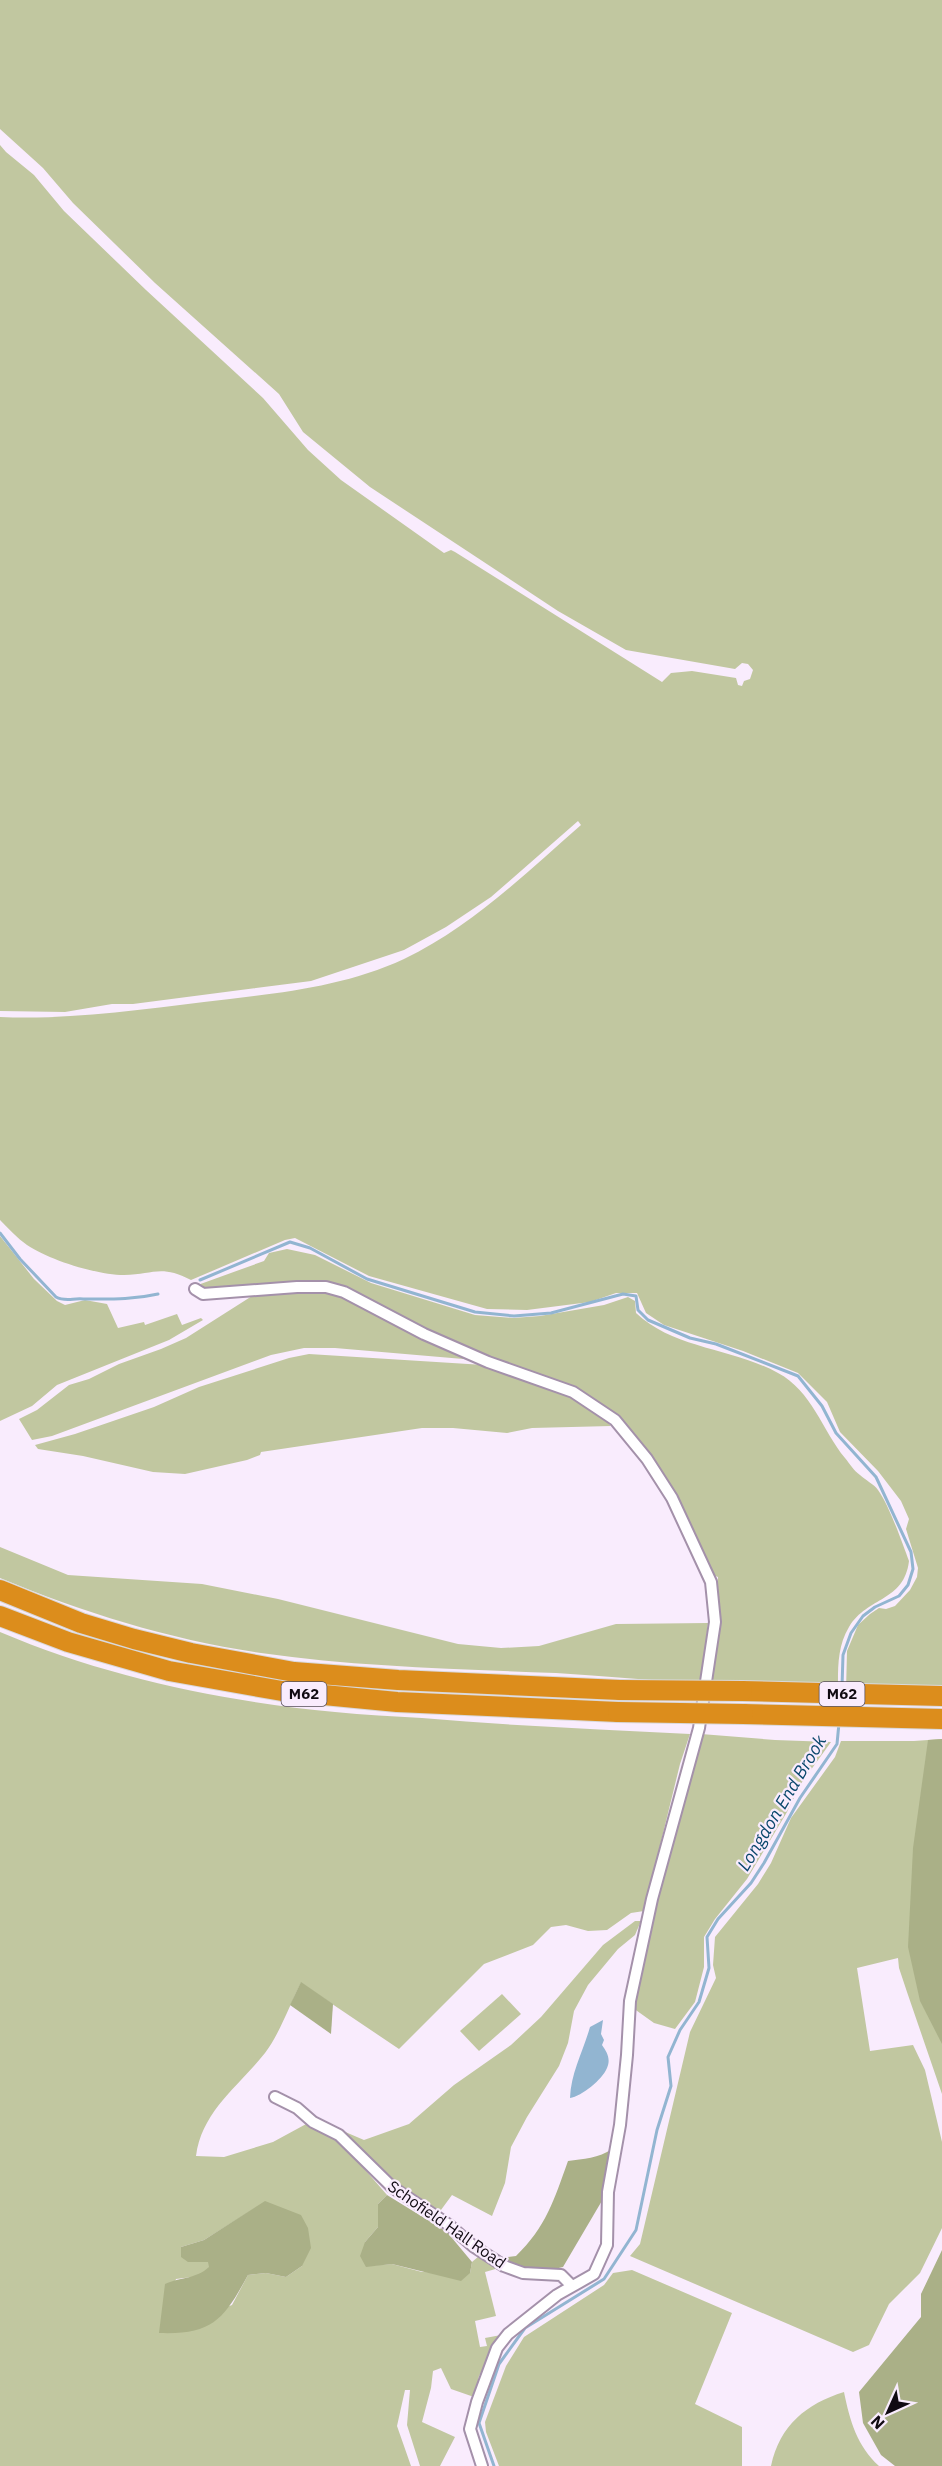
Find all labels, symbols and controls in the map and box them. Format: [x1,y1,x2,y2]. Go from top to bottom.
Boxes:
road number: M62 [282,1682,326,1706]
road number: M62 [820,1682,864,1706]
water label: Longdon End Brook [732,1730,832,1875]
street label: Schofield Hall Road [384,2176,510,2272]
north arrow [858,2382,918,2442]
text: N [866,2411,889,2434]

